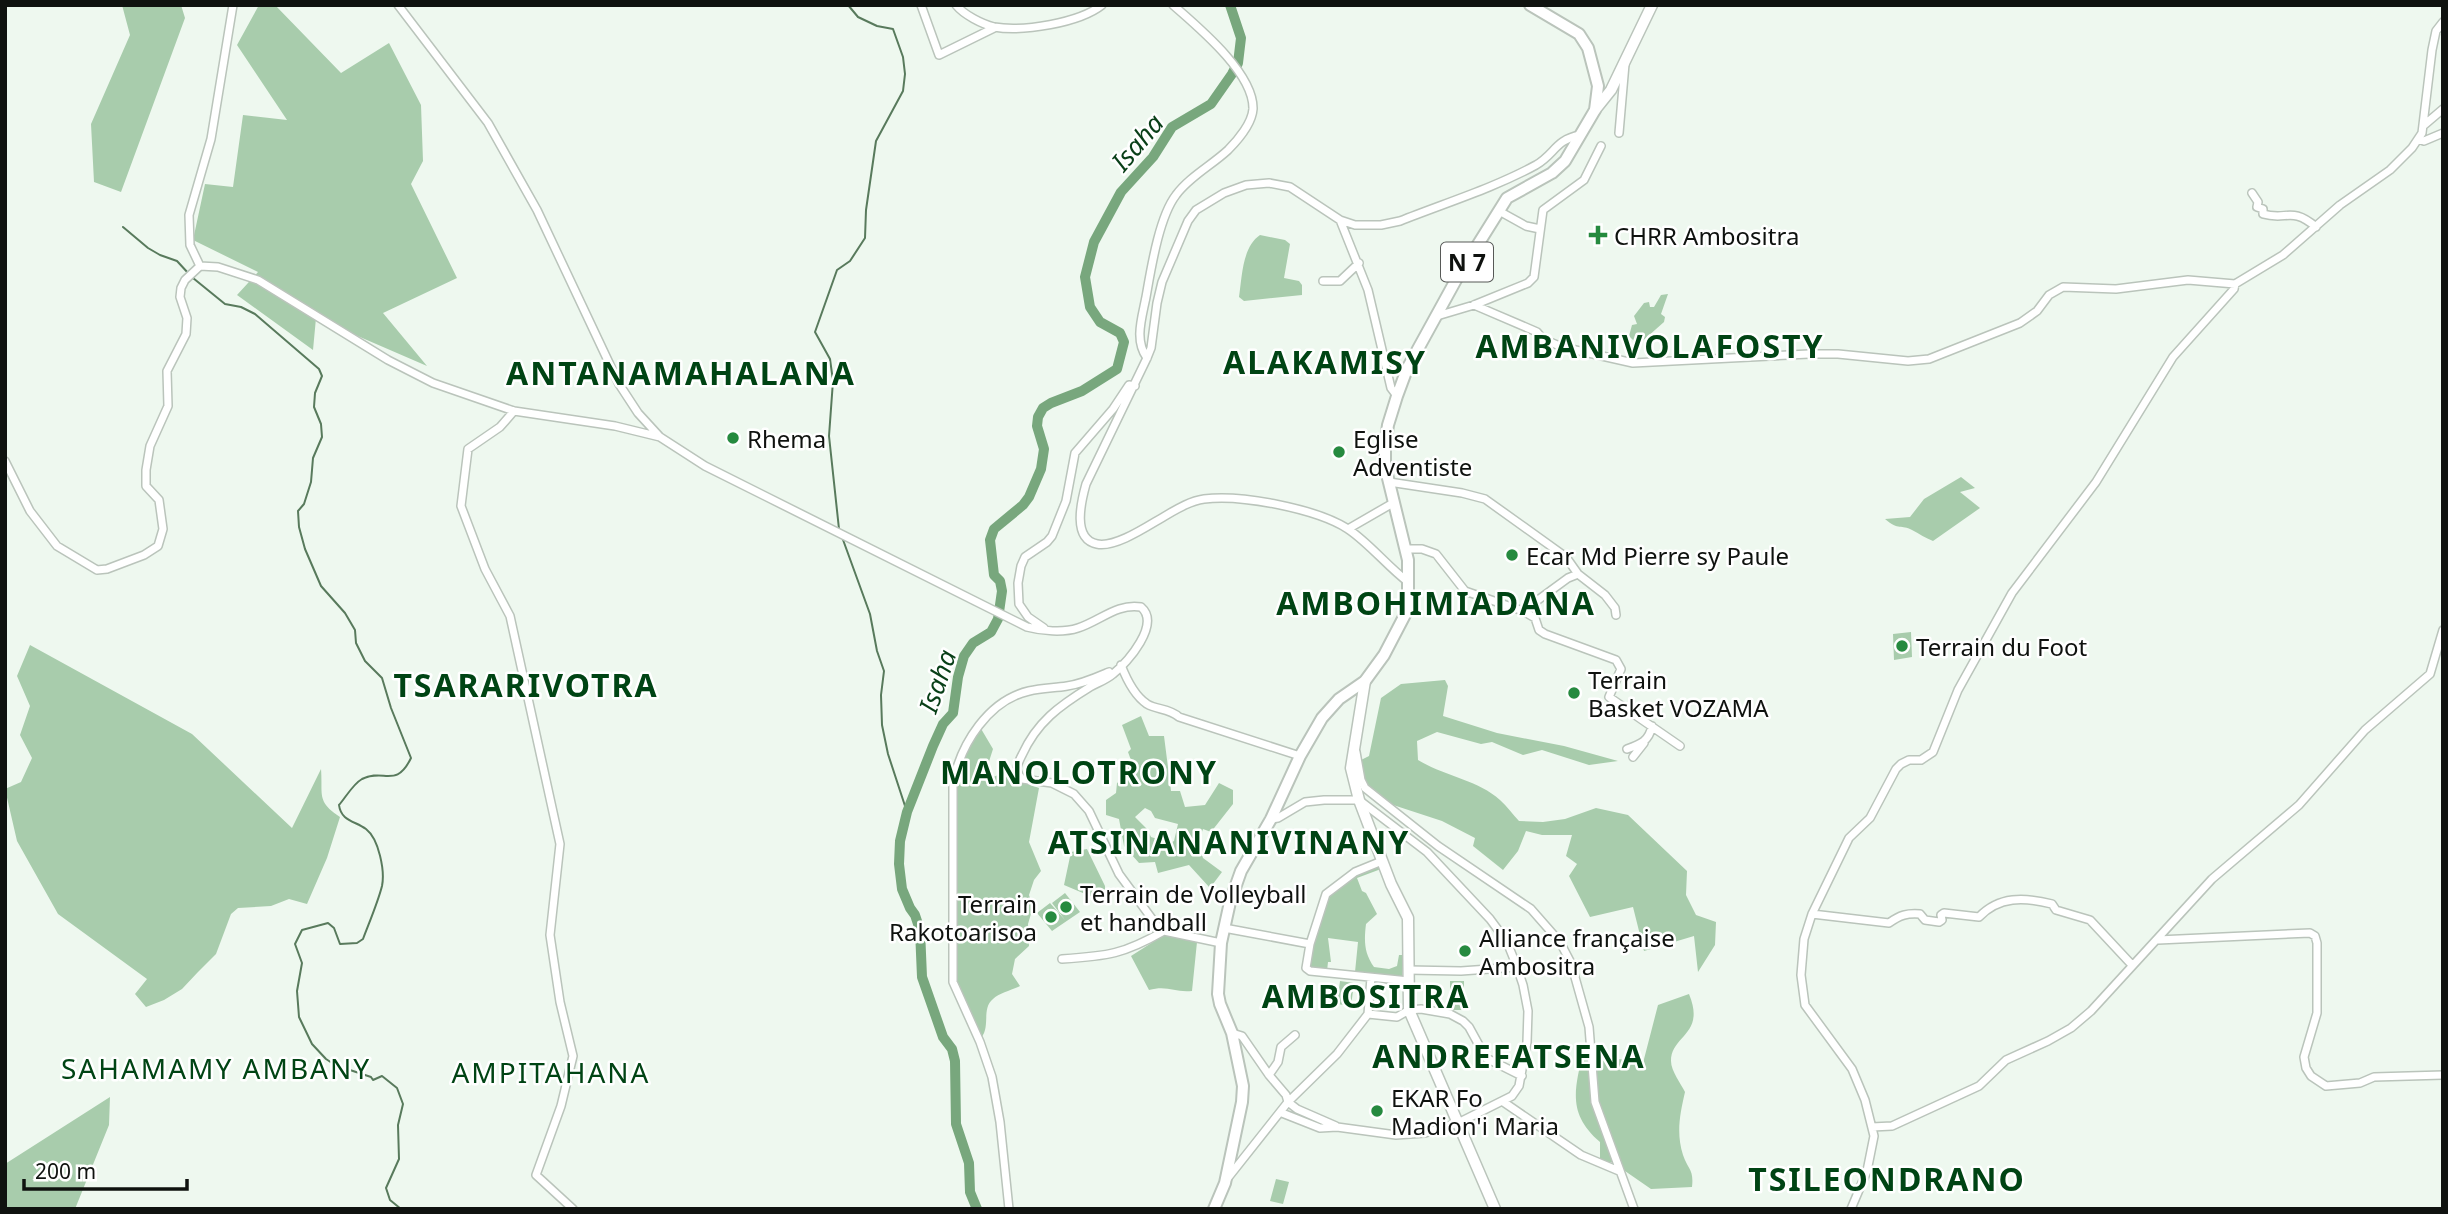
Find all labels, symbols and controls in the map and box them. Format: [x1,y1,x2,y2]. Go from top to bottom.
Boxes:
water label: Isaha [1102,106,1172,179]
place label: CHRR Ambositra [1614,219,1799,252]
marker: CHRR Ambositra [1588,225,1608,245]
road number: N 7 [1441,243,1493,282]
district label: AMBANIVOLAFOSTY [1475,324,1825,367]
district label: ALAKAMISY [1223,340,1427,383]
district label: ANTANAMAHALANA [506,351,856,394]
place label: Rhema [747,422,826,455]
place label: Eglise Adventiste [1353,422,1472,483]
marker: Rhema [725,430,741,446]
marker: Eglise Adventiste [1331,444,1347,460]
place label: Ecar Md Pierre sy Paule [1526,539,1789,572]
marker: Ecar Md Pierre sy Paule [1504,547,1520,563]
district label: AMBOHIMIADANA [1276,581,1596,624]
place label: Terrain du Foot [1916,630,2088,663]
marker: Terrain du Foot [1894,638,1910,654]
water label: Isaha [909,645,965,718]
district label: TSARARIVOTRA [393,663,659,706]
place label: Terrain Basket VOZAMA [1588,663,1769,724]
marker: Terrain Basket VOZAMA [1566,685,1582,701]
district label: MANOLOTRONY [940,750,1218,793]
district label: ATSINANANIVINANY [1048,820,1410,863]
place label: Terrain de Volleyball et handball [1080,877,1307,938]
place label: Terrain Rakotoarisoa [889,887,1037,948]
marker: Terrain de Volleyball et handball [1058,899,1074,915]
marker: Terrain Rakotoarisoa [1043,909,1059,925]
place label: Alliance française Ambositra [1479,921,1675,982]
marker: Alliance française Ambositra [1457,943,1473,959]
district label: AMBOSITRA [1262,974,1470,1017]
district label: ANDREFATSENA [1372,1034,1646,1077]
district label: SAHAMAMY AMBANY [61,1049,371,1087]
district label: AMPITAHANA [451,1053,651,1091]
place label: EKAR Fo Madion'i Maria [1391,1081,1559,1142]
marker: EKAR Fo Madion'i Maria [1369,1103,1385,1119]
scale bar [24,1148,187,1192]
text: 200 m [35,1157,96,1185]
district label: TSILEONDRANO [1748,1157,2026,1200]

